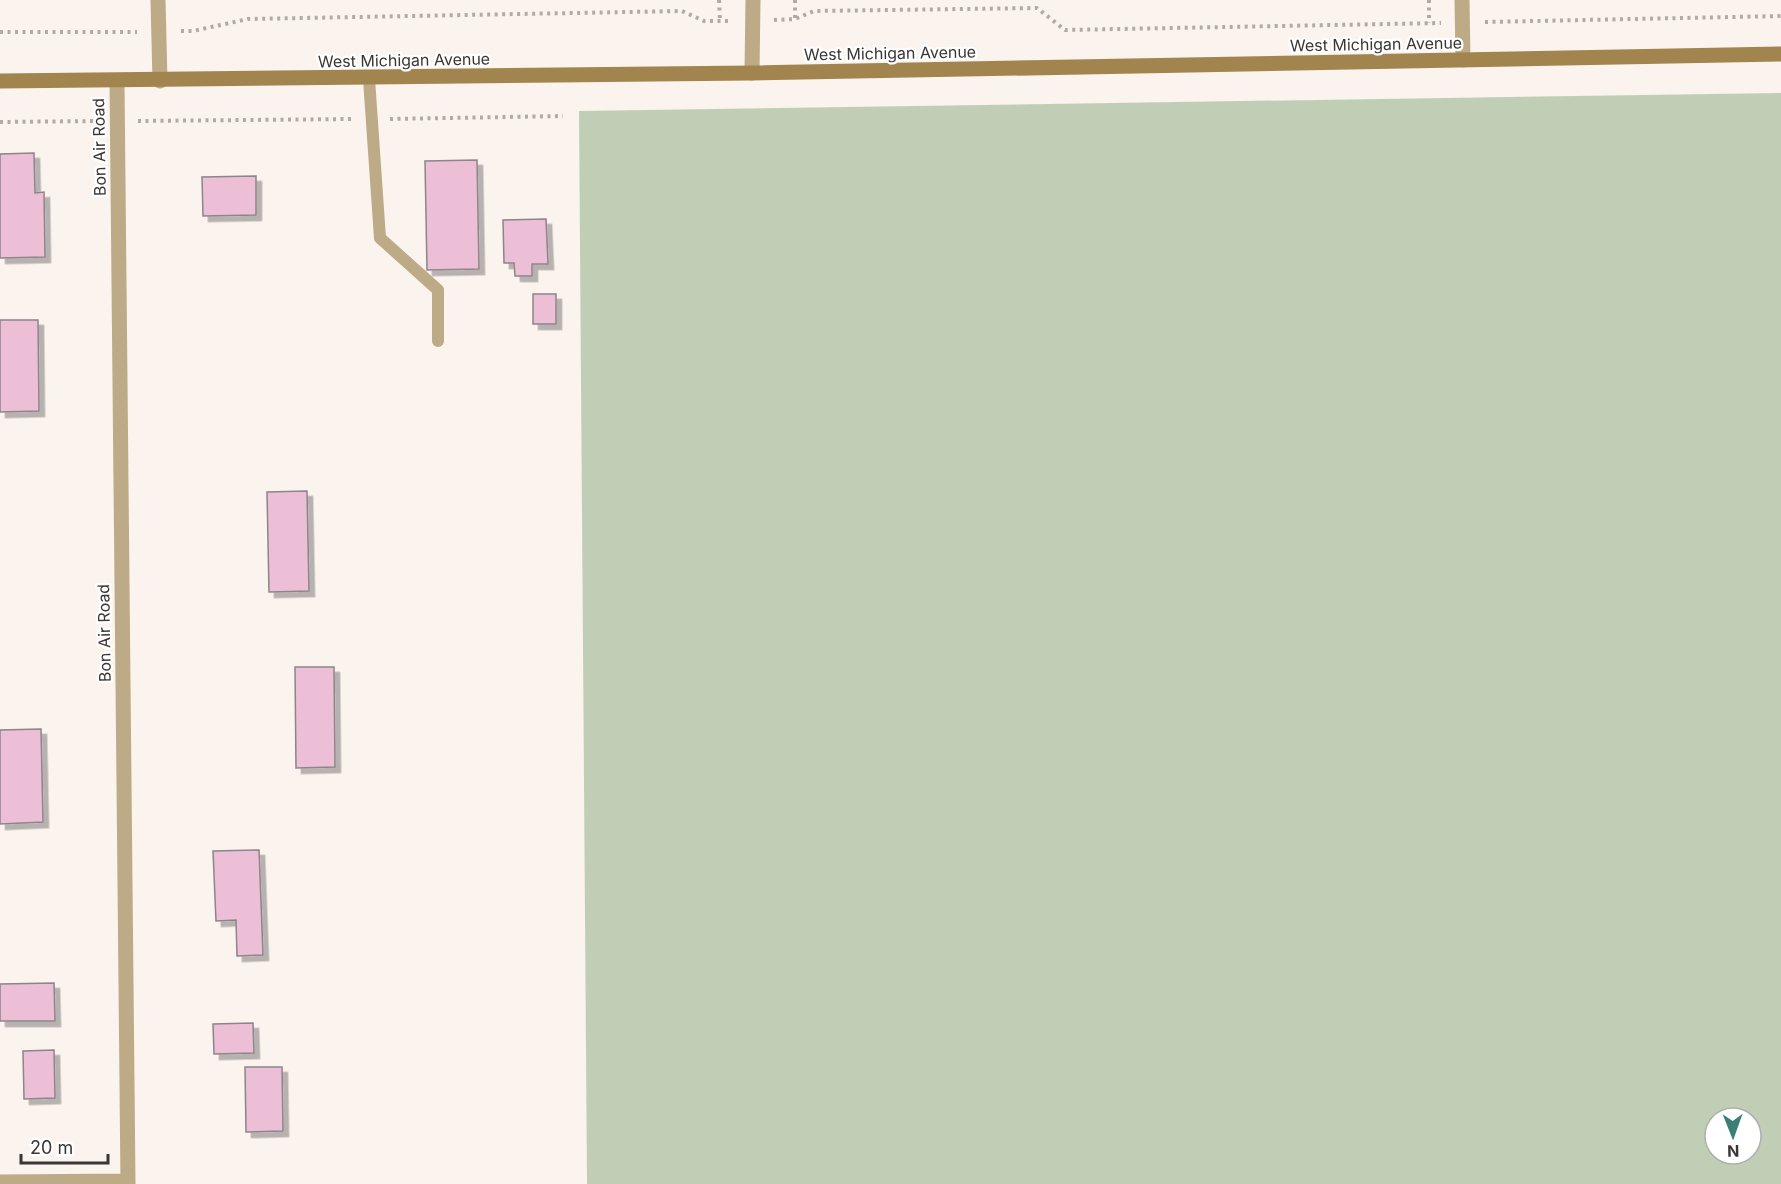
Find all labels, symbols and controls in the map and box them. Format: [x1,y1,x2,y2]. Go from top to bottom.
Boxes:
street label: West Michigan Avenue [1290,32,1462,56]
street label: West Michigan Avenue [804,41,976,65]
street label: West Michigan Avenue [318,48,490,72]
street label: Bon Air Road [88,98,110,196]
street label: Bon Air Road [93,584,115,682]
north arrow [1703,1106,1763,1166]
scale bar [21,1127,108,1165]
text: 20 m [30,1137,73,1158]
text: N [1727,1141,1740,1161]

